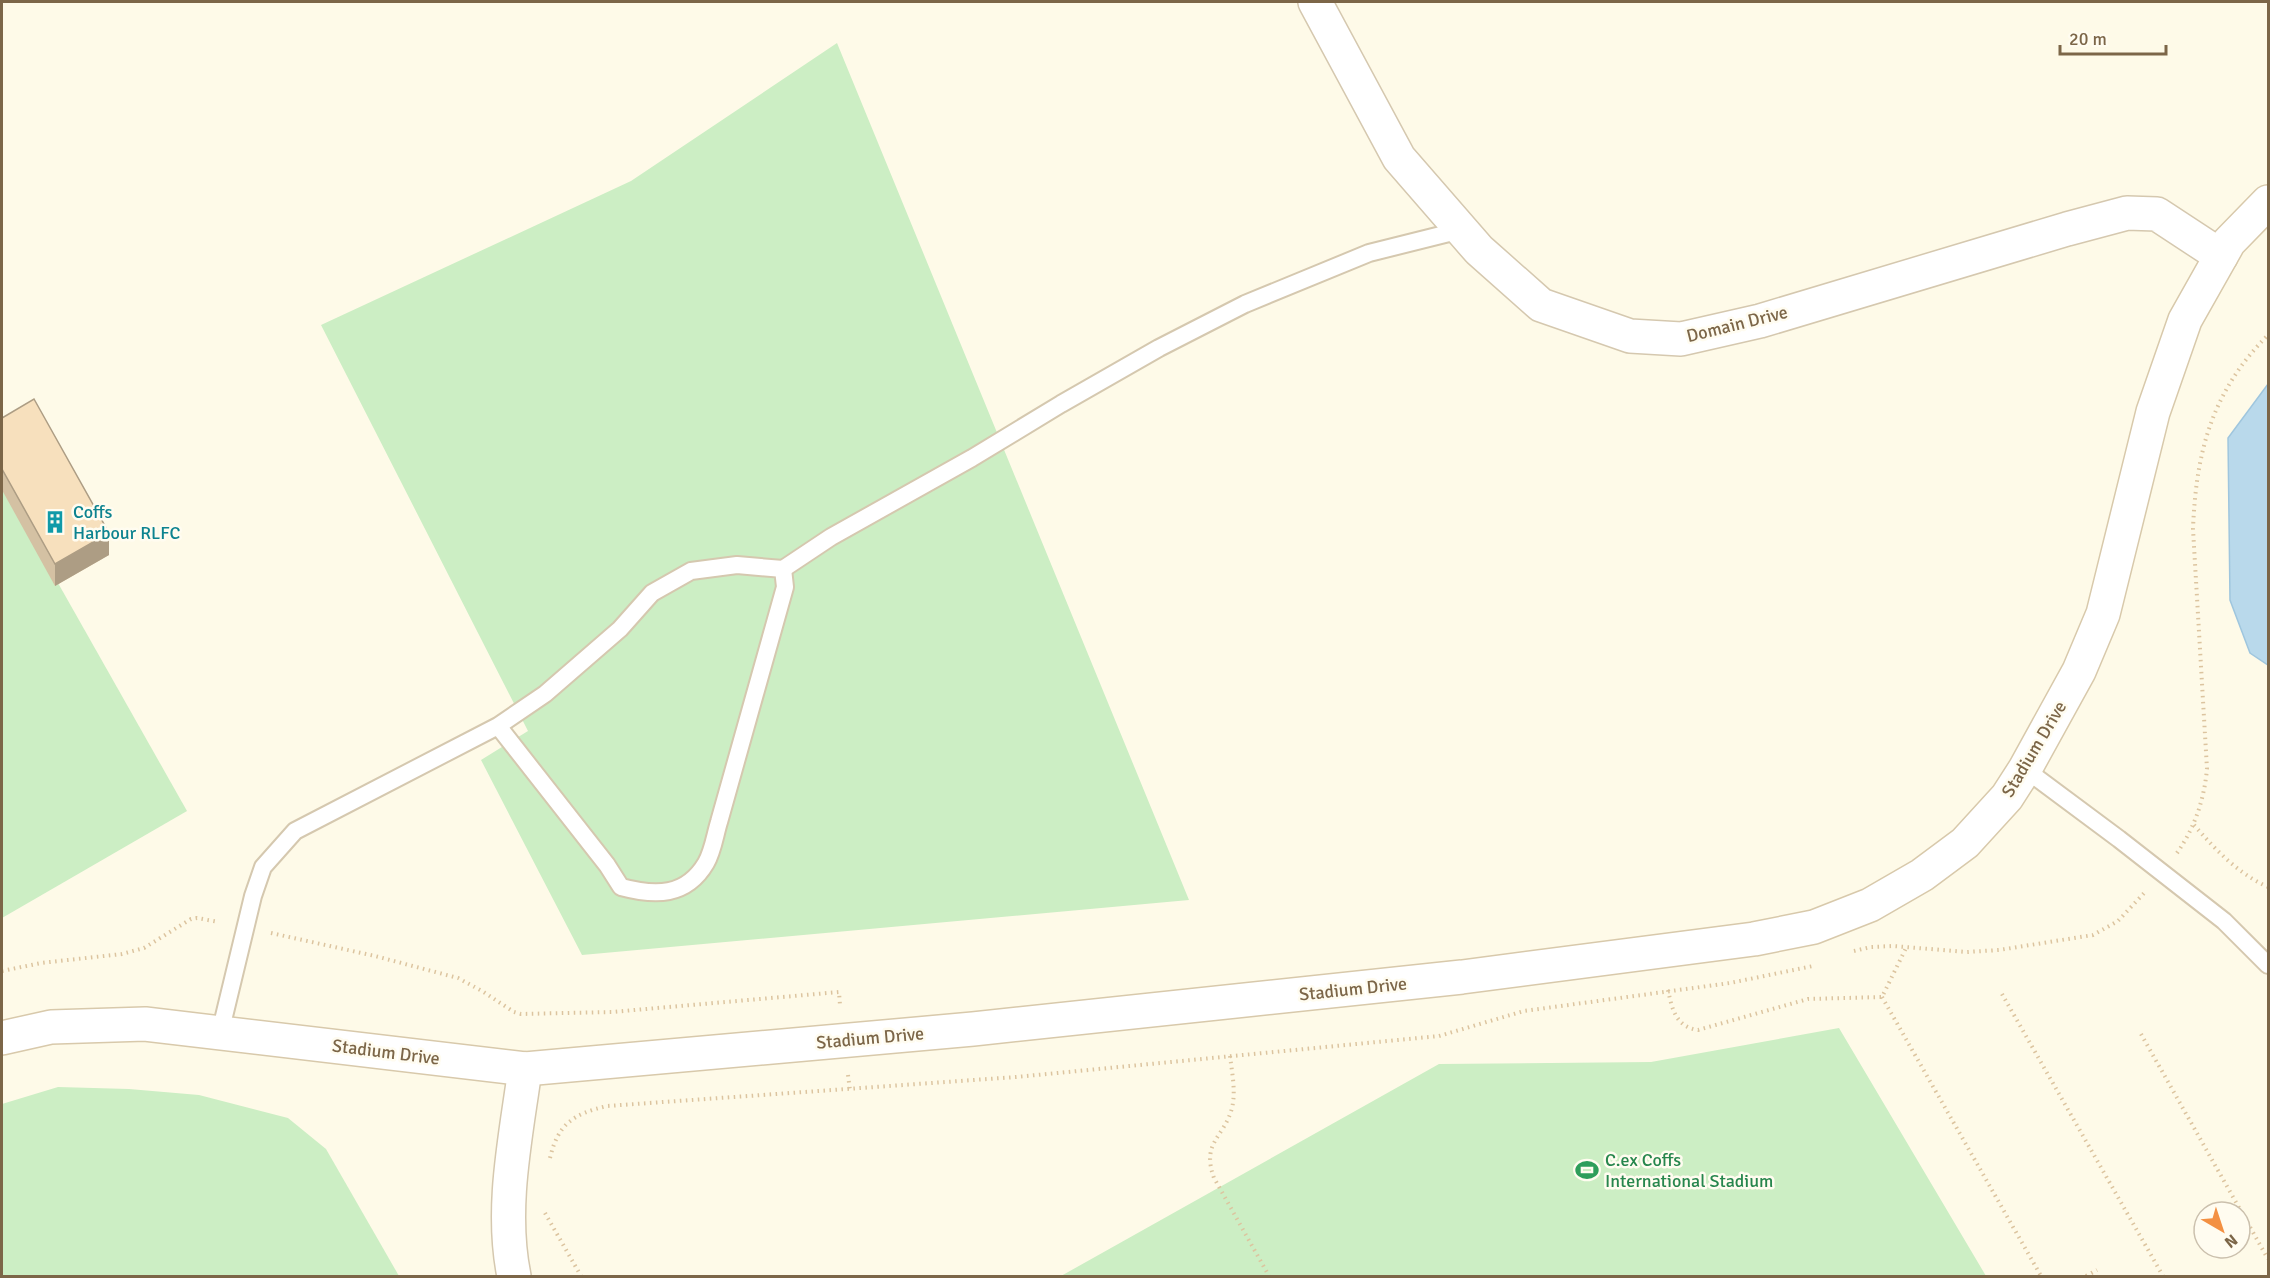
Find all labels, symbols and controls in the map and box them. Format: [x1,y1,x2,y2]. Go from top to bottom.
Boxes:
scale bar [2060,18,2166,56]
text: 20 m [2069,28,2107,50]
street label: Domain Drive [1684,301,1790,347]
place label: Coffs Harbour RLFC [73,501,181,544]
building icon: Coffs Harbour RLFC [42,509,68,535]
street label: Stadium Drive [1997,697,2071,801]
street label: Stadium Drive [1298,972,1408,1006]
street label: Stadium Drive [815,1022,925,1054]
street label: Stadium Drive [331,1034,441,1070]
place label: C.ex Coffs International Stadium [1605,1149,1773,1192]
sports icon: C.ex Coffs International Stadium [1574,1157,1600,1183]
north arrow [2192,1200,2252,1260]
text: N [2220,1230,2241,1252]

